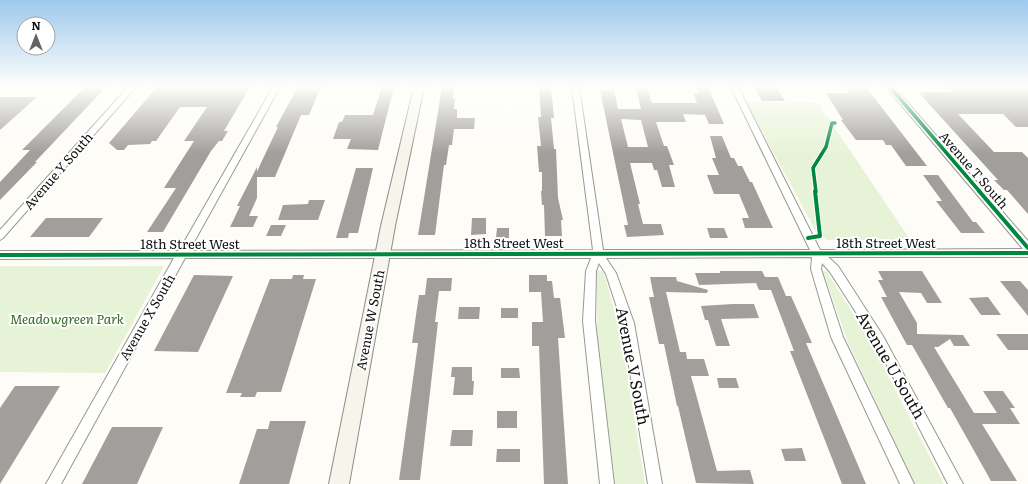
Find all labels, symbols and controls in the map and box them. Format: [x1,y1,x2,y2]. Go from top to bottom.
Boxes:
north arrow [16,16,56,56]
text: N [31,17,41,33]
street label: Avenue Y South [19,127,97,214]
street label: Avenue T South [935,127,1014,213]
street label: 18th Street West [464,233,564,252]
street label: 18th Street West [836,233,936,252]
street label: 18th Street West [140,234,240,253]
street label: Avenue W South [350,268,389,372]
street label: Avenue X South [114,270,179,364]
street label: Avenue V South [611,305,657,427]
street label: Avenue U South [851,306,933,423]
park label: Meadowgreen Park [10,309,125,328]

